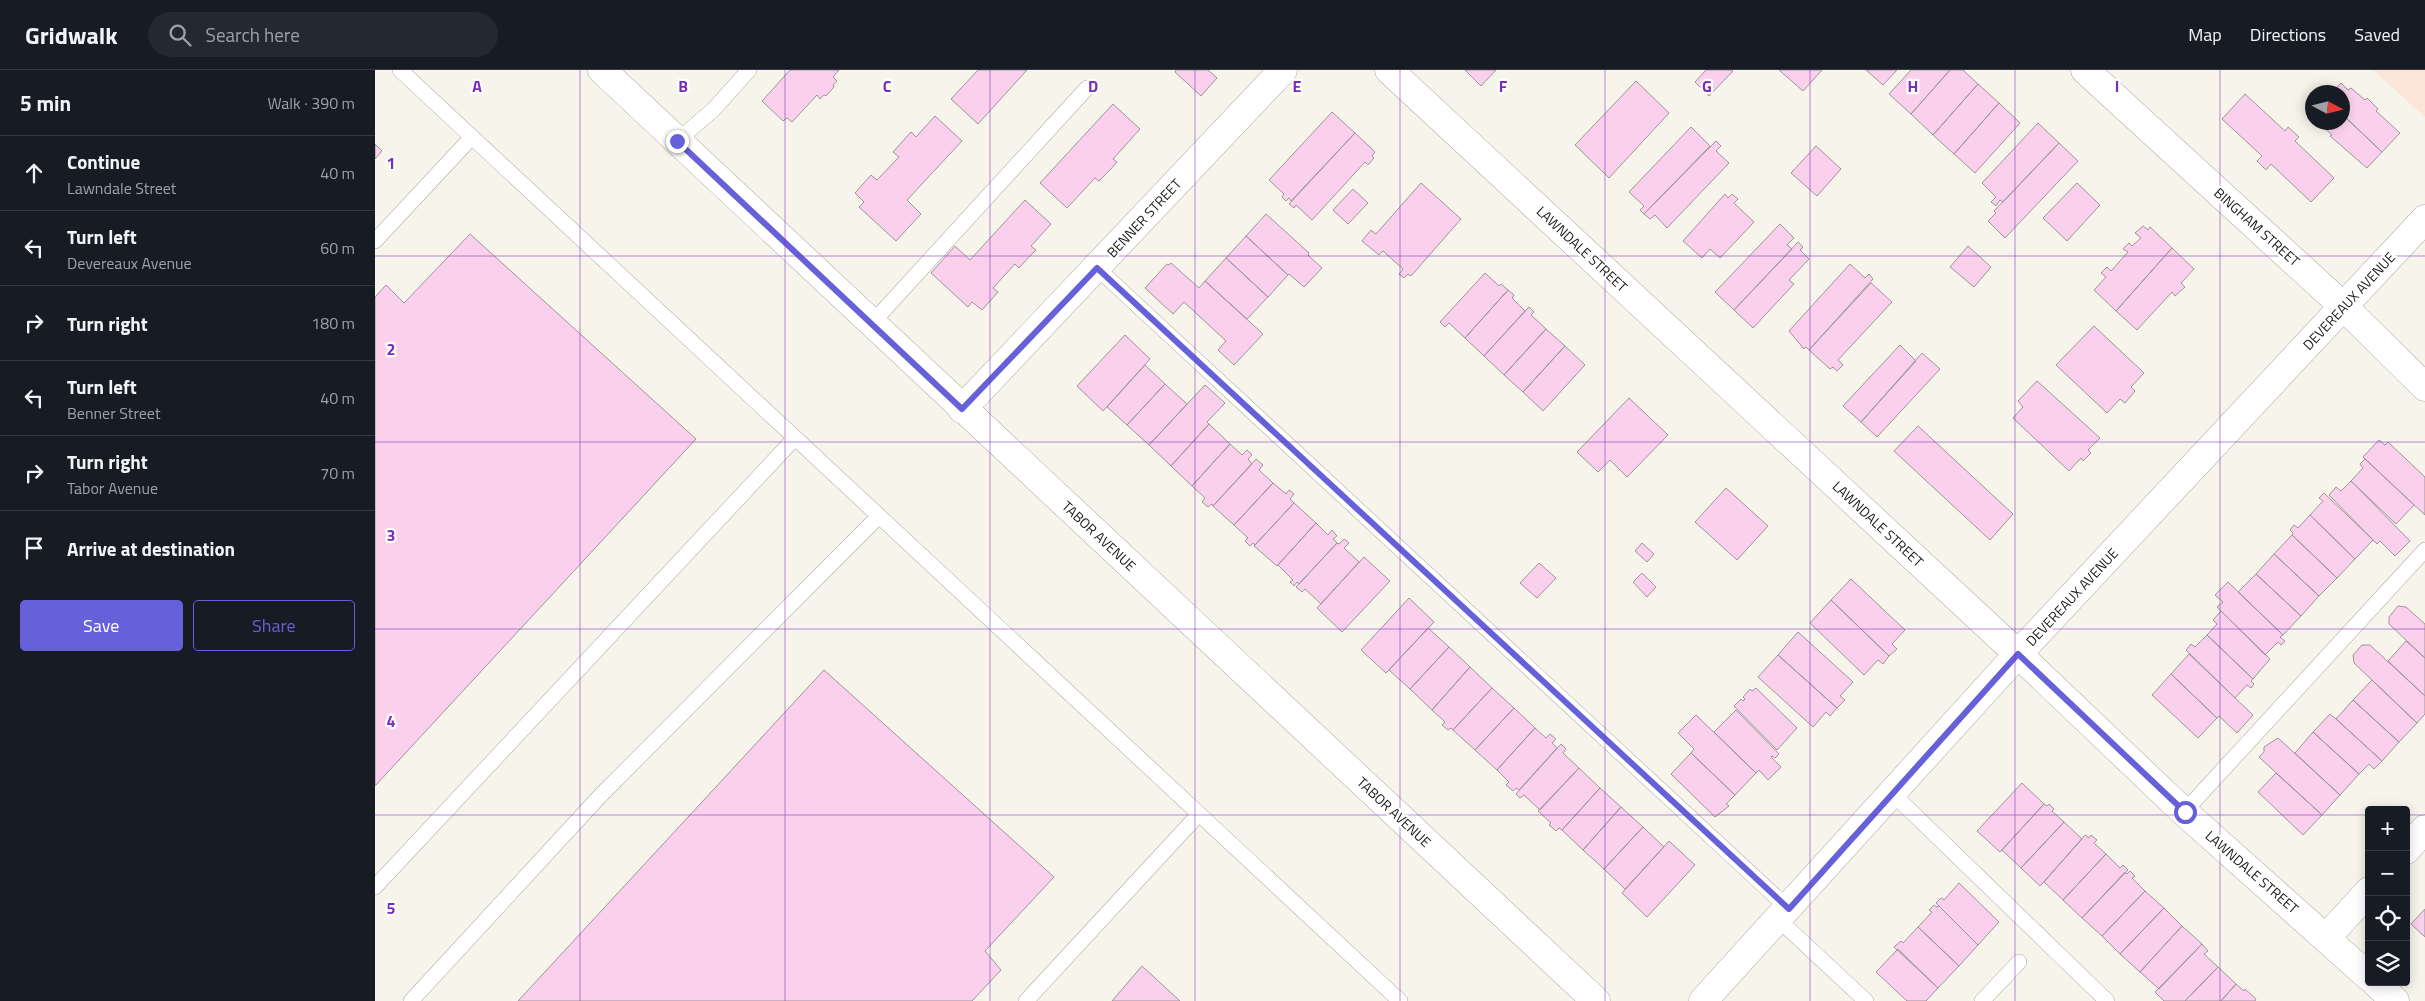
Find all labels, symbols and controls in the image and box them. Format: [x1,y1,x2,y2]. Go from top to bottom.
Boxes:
search box [148,12,498,57]
text: Gridwalk [25,17,118,53]
text: Search here [206,20,300,49]
icon: search [166,21,194,49]
text: Map [2188,21,2222,48]
text: Directions [2250,21,2326,48]
text: Saved [2354,21,2400,48]
text: A [472,74,482,98]
text: B [678,74,688,98]
text: C [883,74,892,98]
text: D [1088,74,1098,98]
text: E [1293,74,1302,98]
text: F [1499,74,1508,98]
text: G [1702,74,1712,98]
text: H [1908,74,1918,98]
text: I [2115,74,2119,98]
north arrow [2305,85,2350,130]
text: 5 min [20,87,71,119]
text: Walk · 390 m [267,91,355,115]
route end [666,130,689,153]
text: Continue [67,147,140,176]
text: 1 [387,151,395,175]
icon: ahead [20,159,48,187]
text: 40 m [320,161,355,185]
street label: BENNER STREET [1101,173,1186,262]
text: Lawndale Street [67,176,177,200]
street label: BINGHAM STREET [2210,182,2305,271]
street label: LAWNDALE STREET [1532,201,1633,297]
text: Turn left [67,222,137,251]
icon: left [20,234,48,262]
text: 60 m [320,236,355,260]
street label: DEVEREAUX AVENUE [2298,247,2400,354]
text: Devereaux Avenue [67,251,192,275]
icon: right [20,309,48,337]
text: Turn right [67,309,148,338]
text: 180 m [311,311,355,335]
text: 2 [387,337,395,361]
text: Turn left [67,372,137,401]
icon: left [20,384,48,412]
text: 40 m [320,386,355,410]
text: Benner Street [67,401,161,425]
text: Turn right [67,447,148,476]
icon: right [20,459,48,487]
text: 70 m [320,461,355,485]
text: Tabor Avenue [67,476,158,500]
street label: LAWNDALE STREET [1828,476,1929,572]
street label: TABOR AVENUE [1058,496,1141,576]
text: 3 [387,523,395,547]
icon: arrive [20,534,48,562]
text: Arrive at destination [67,534,235,563]
street label: DEVEREAUX AVENUE [2021,543,2123,650]
button: Save [20,600,183,651]
button: Share [193,600,355,651]
text: 4 [387,709,396,733]
street label: TABOR AVENUE [1353,772,1436,852]
route start [2174,801,2197,824]
map controls [2365,806,2410,986]
button: + [2365,806,2410,851]
street label: LAWNDALE STREET [2201,825,2304,919]
button: − [2365,851,2410,896]
text: 5 [387,896,396,920]
button: locate [2365,896,2410,941]
button: layers [2365,941,2410,986]

